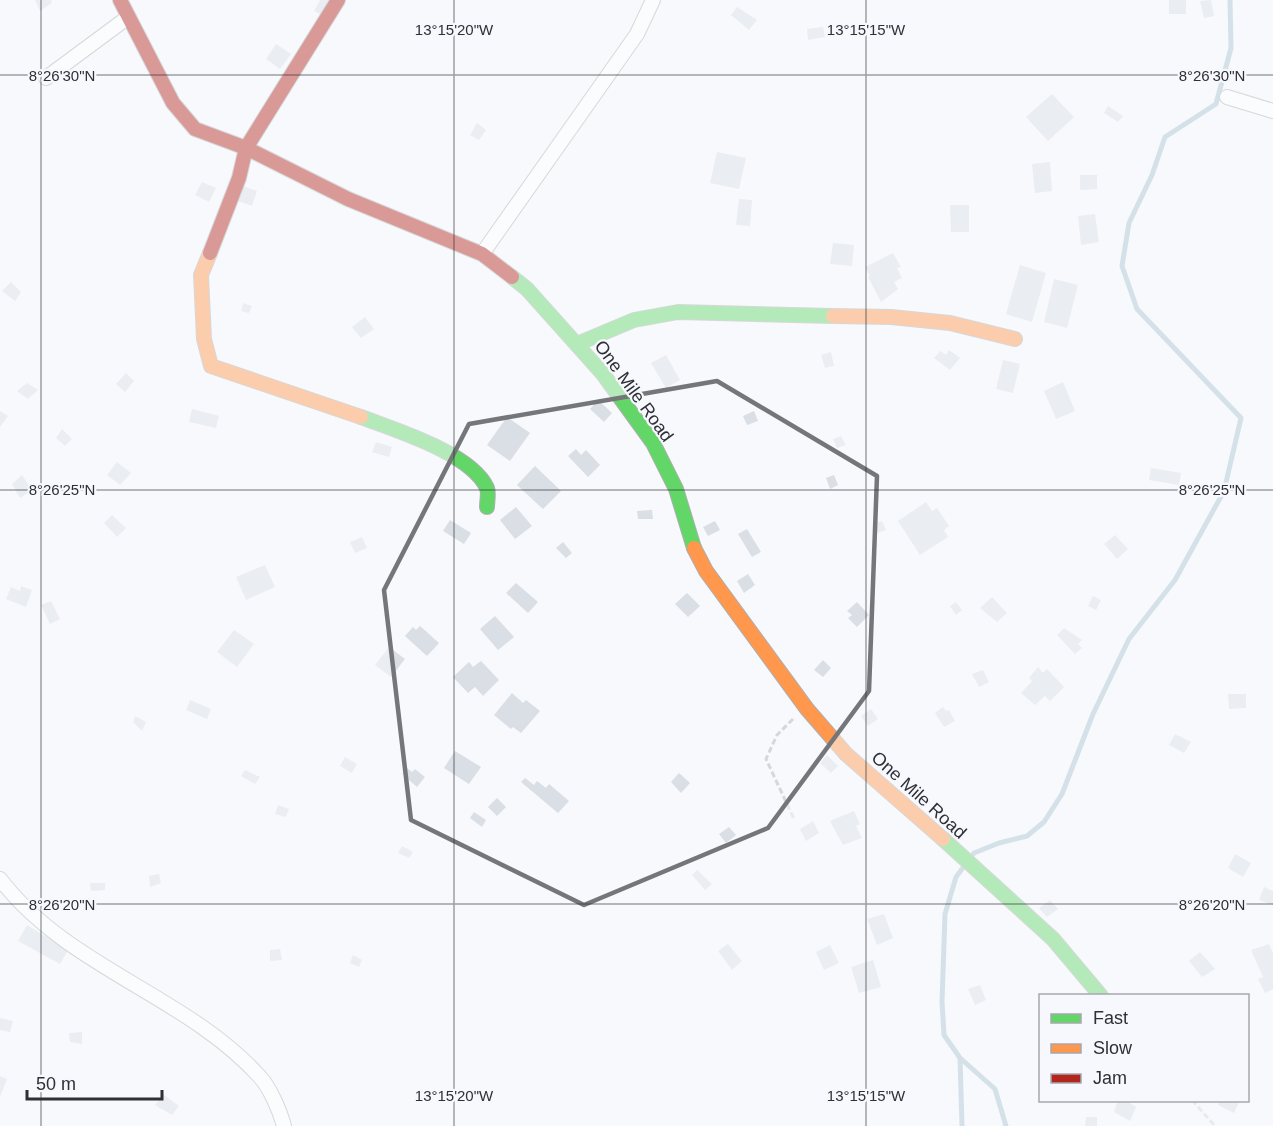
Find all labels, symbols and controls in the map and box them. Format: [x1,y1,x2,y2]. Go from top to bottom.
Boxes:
text: 13°15'20"W [415,21,494,38]
text: 13°15'15"W [827,21,906,38]
text: 8°26'30"N [29,67,95,84]
text: 8°26'30"N [1179,67,1245,84]
street label: One Mile Road [591,337,677,445]
text: 8°26'25"N [29,481,95,498]
text: 8°26'25"N [1179,481,1245,498]
street label: One Mile Road [868,747,970,843]
text: 8°26'20"N [29,896,95,913]
text: 8°26'20"N [1179,896,1245,913]
legend [1039,994,1249,1102]
text: Fast [1093,1008,1128,1028]
text: Slow [1093,1038,1133,1058]
scale bar [27,1063,162,1101]
text: Jam [1093,1068,1127,1088]
text: 50 m [36,1074,76,1094]
text: 13°15'20"W [415,1087,494,1104]
text: 13°15'15"W [827,1087,906,1104]

